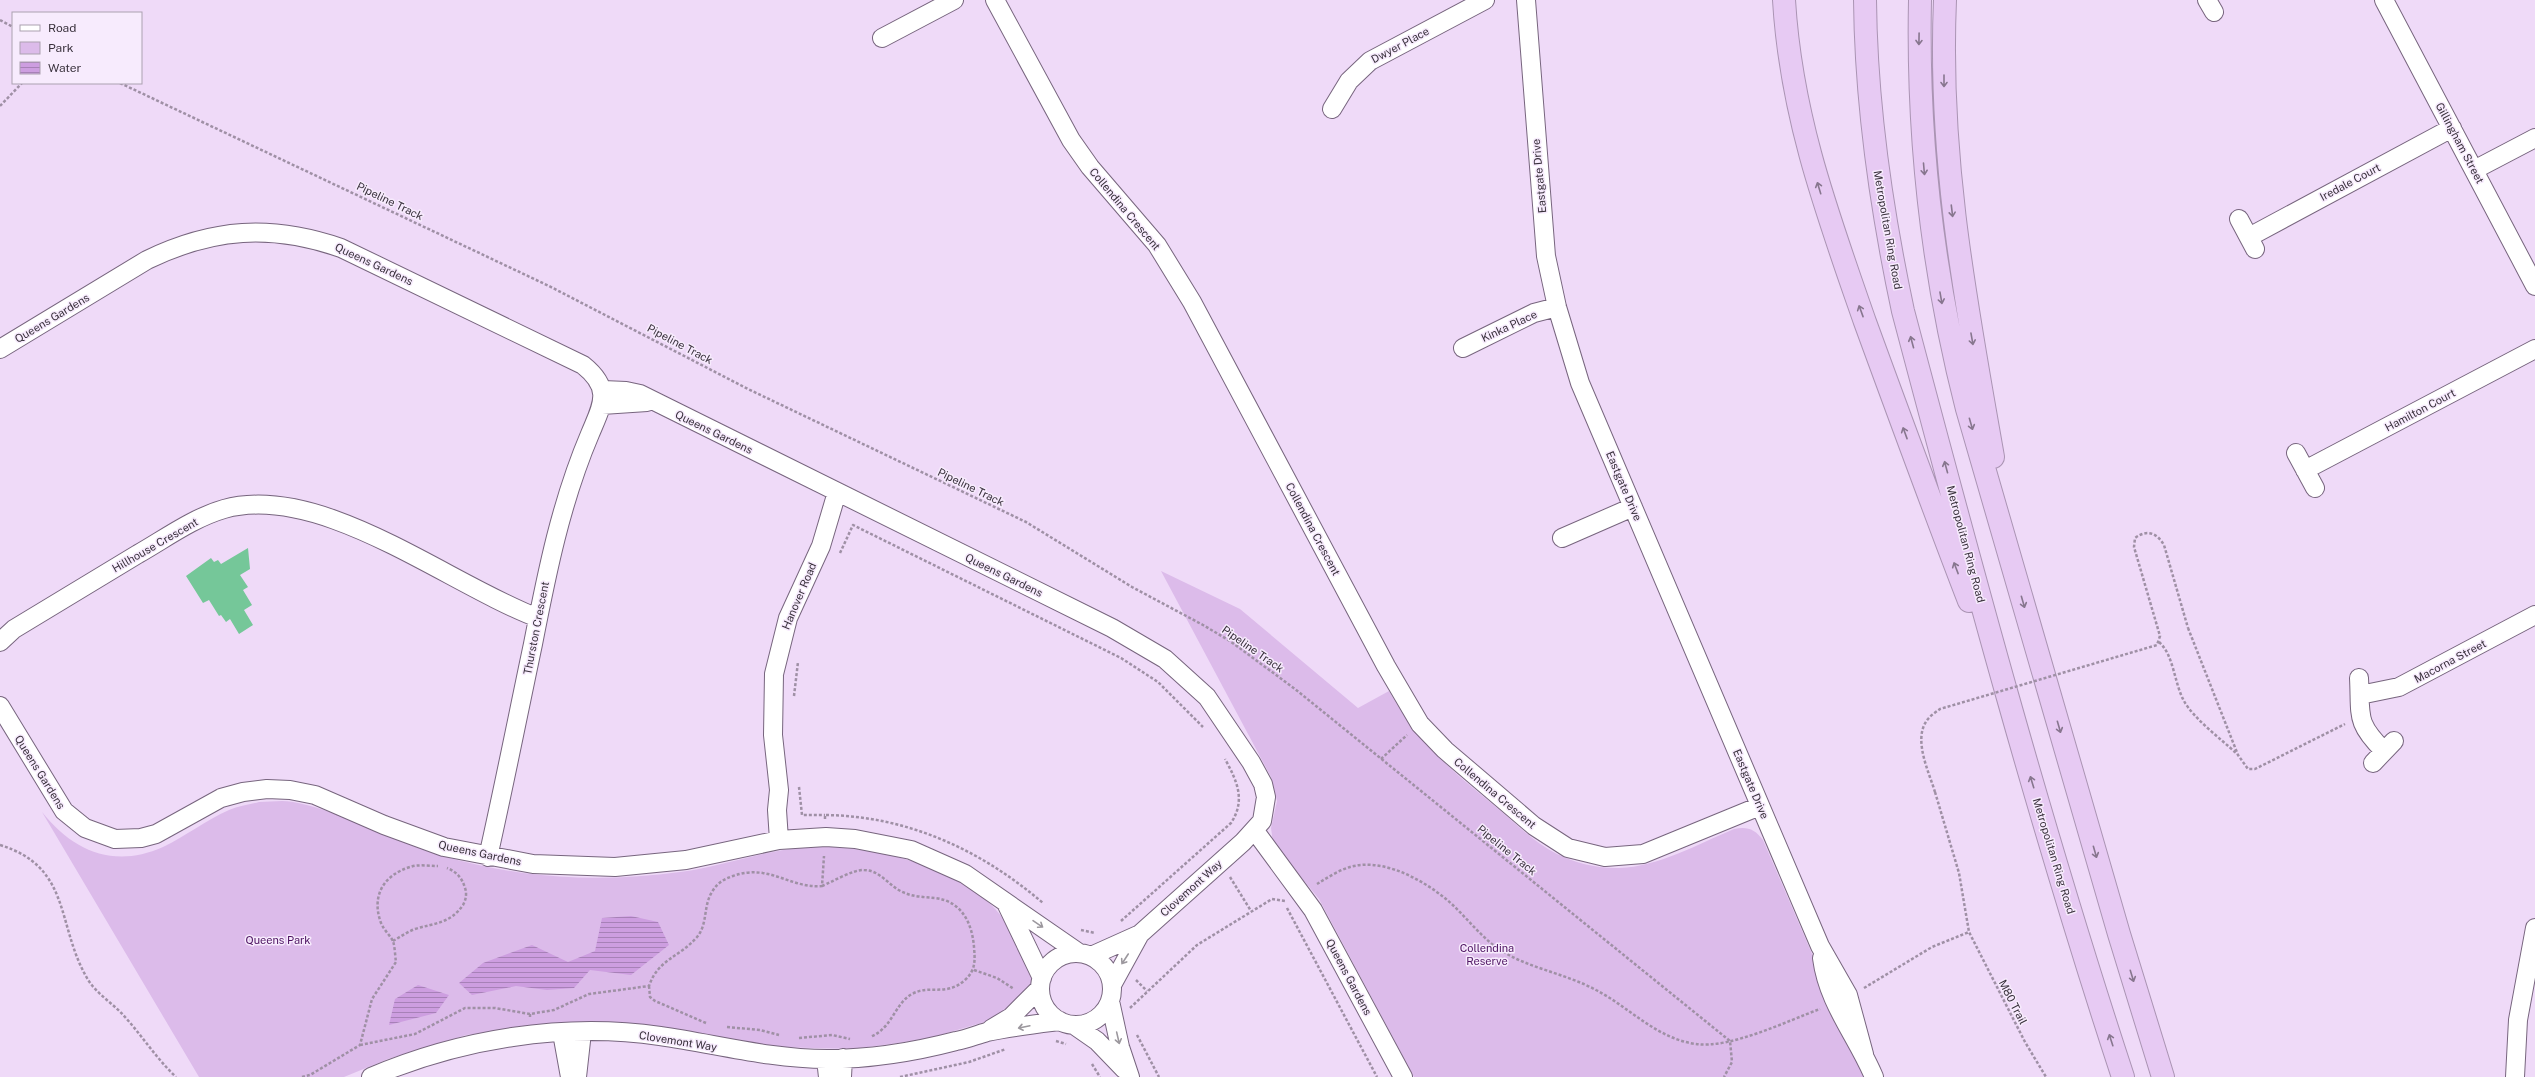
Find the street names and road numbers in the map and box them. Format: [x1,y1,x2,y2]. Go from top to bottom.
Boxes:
street label: Dwyer Place [1369,25,1431,65]
street label: Gillingham Street [2434,100,2486,186]
street label: Eastgate Drive [1530,138,1548,214]
street label: Iredale Court [2318,161,2382,203]
street label: Collendina Crescent [1087,166,1163,252]
street label: Metropolitan Ring Road [1872,170,1904,290]
street label: Pipeline Track [355,180,425,222]
street label: Queens Gardens [333,241,415,287]
street label: Queens Gardens [13,291,92,345]
street label: Kinka Place [1479,308,1539,344]
street label: Pipeline Track [645,322,715,366]
street label: Hamilton Court [2383,386,2457,434]
street label: Queens Gardens [673,408,755,456]
street label: Eastgate Drive [1604,449,1644,523]
street label: Pipeline Track [936,466,1006,508]
street label: Collendina Crescent [1283,481,1343,577]
street label: Metropolitan Ring Road [1945,484,1987,604]
street label: Hillhouse Crescent [110,516,200,574]
street label: Queens Gardens [963,551,1045,599]
street label: Hanover Road [779,561,819,631]
street label: Thurston Crescent [521,580,551,676]
street label: Pipeline Track [1220,623,1286,675]
street label: Macorna Street [2412,637,2488,685]
street label: Queens Gardens [13,733,68,811]
street label: Eastgate Drive [1731,747,1771,821]
street label: Collendina Crescent [1452,755,1538,831]
street label: Metropolitan Ring Road [2031,797,2077,915]
street label: Pipeline Track [1475,823,1539,877]
street label: Queens Gardens [437,838,523,868]
street label: Clovemont Way [1158,857,1224,919]
street label: Queens Gardens [1324,937,1374,1018]
street label: M80 Trail [1997,978,2029,1026]
street label: Clovemont Way [638,1029,718,1053]

